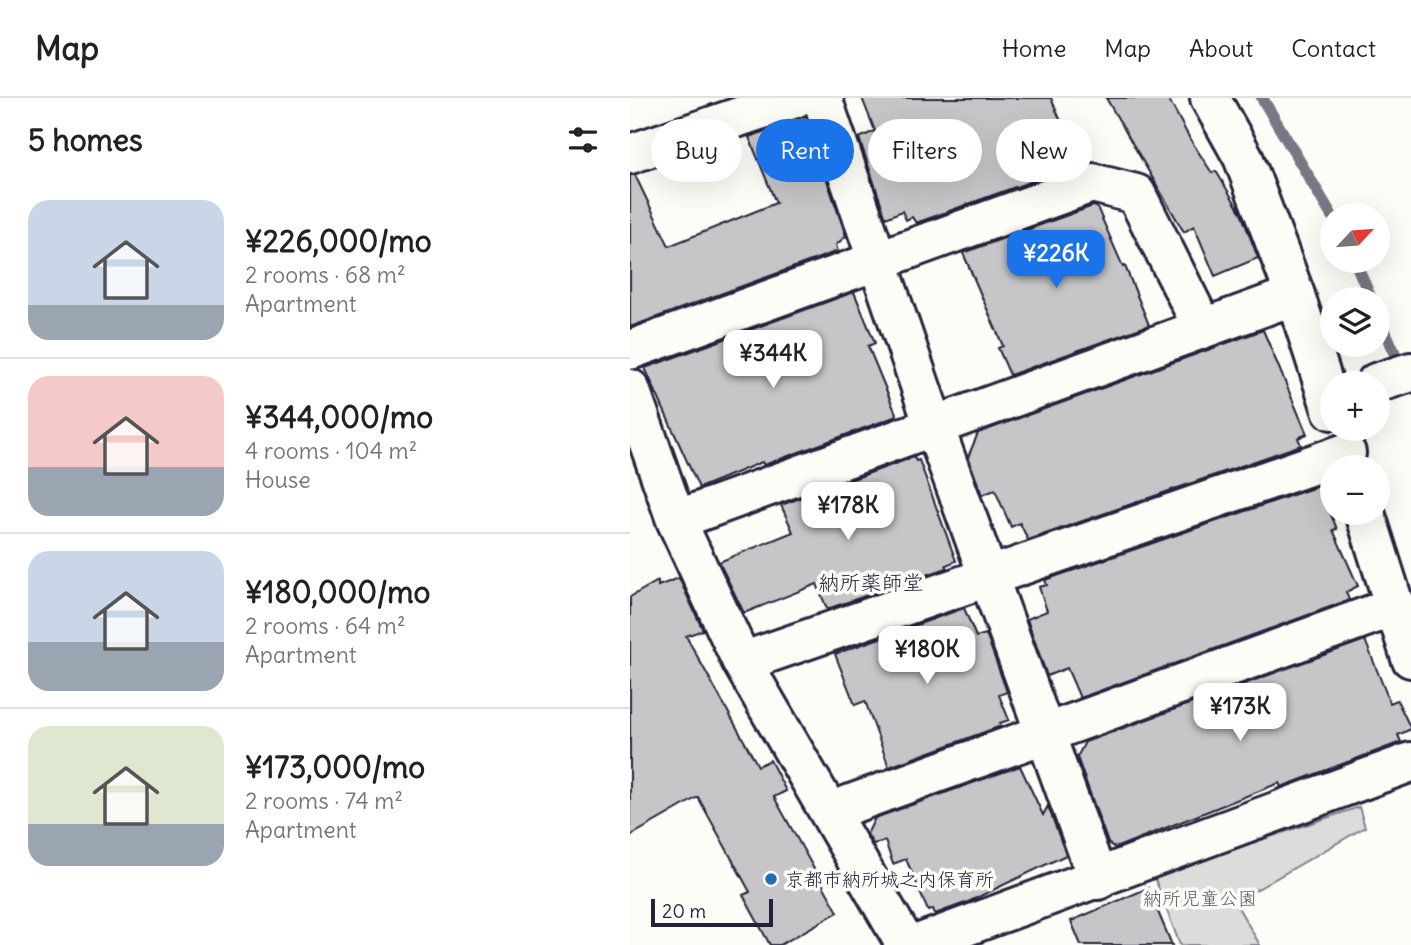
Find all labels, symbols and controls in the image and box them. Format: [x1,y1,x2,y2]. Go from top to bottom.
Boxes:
text: Map [35,27,99,69]
text: Home [1002,33,1066,63]
text: Map [1104,33,1151,63]
text: About [1189,33,1253,63]
text: Contact [1291,33,1376,63]
chip: Buy [651,119,742,182]
chip: Rent [756,119,854,182]
chip: Filters [868,119,982,182]
chip: New [996,119,1092,182]
text: 5 homes [28,121,143,159]
icon: filters [564,121,602,159]
north arrow [1320,203,1390,273]
map controls [1320,203,1390,525]
text: ¥226,000/mo [245,222,432,260]
icon: home [84,228,168,312]
pin: ¥226K [1007,230,1105,290]
text: ¥226K [1023,238,1089,267]
text: 2 rooms · 68 m² [245,260,406,289]
button: layers [1320,287,1390,357]
text: Apartment [245,289,357,318]
pin: ¥344K [724,330,822,390]
text: ¥344K [739,338,807,367]
button: + [1320,371,1390,441]
text: ¥344,000/mo [245,398,433,436]
icon: home [84,404,168,488]
text: 4 rooms · 104 m² [245,436,417,465]
button: − [1320,455,1390,525]
text: House [245,465,311,494]
pin: ¥178K [799,482,897,542]
text: ¥178K [817,490,879,519]
district label: 納所薬師堂 [819,569,924,596]
text: ¥180,000/mo [245,573,430,611]
icon: home [84,579,168,663]
text: 2 rooms · 64 m² [245,611,406,640]
pin: ¥180K [878,626,976,686]
text: ¥180K [894,634,960,663]
text: Apartment [245,640,357,669]
pin: ¥173K [1191,684,1289,743]
text: ¥173K [1209,691,1271,720]
text: ¥173,000/mo [245,748,425,786]
icon: home [84,754,168,838]
text: 2 rooms · 74 m² [245,786,403,815]
text: Apartment [245,815,357,844]
place label: 京都市納所城之内保育所 [785,867,994,891]
marker: 京都市納所城之内保育所 [763,871,779,887]
park label: 納所児童公園 [1143,886,1257,910]
scale bar [651,896,774,928]
text: 20 m [662,899,706,923]

